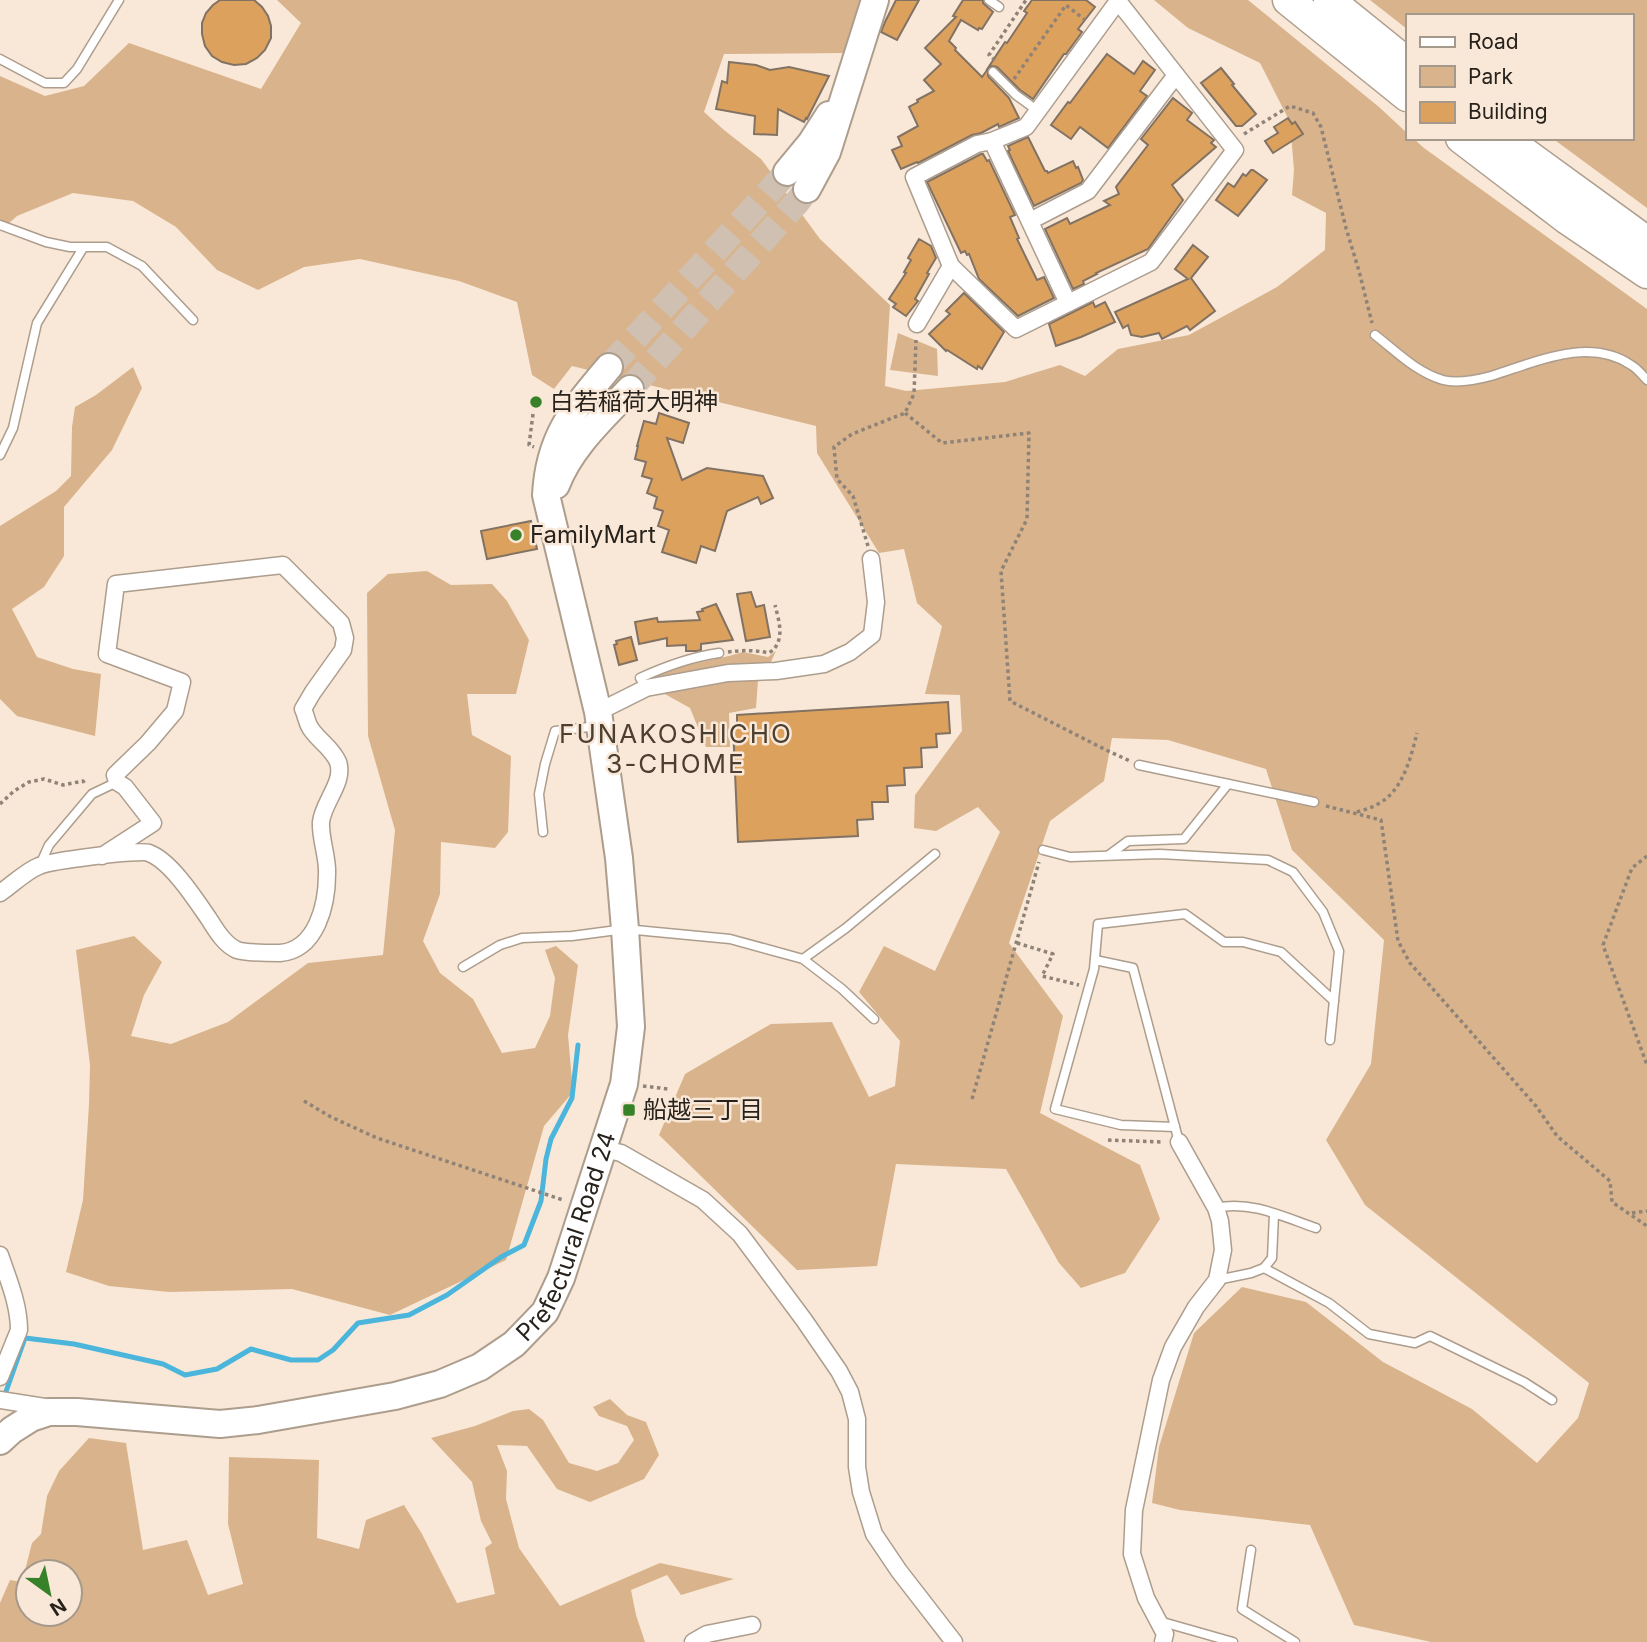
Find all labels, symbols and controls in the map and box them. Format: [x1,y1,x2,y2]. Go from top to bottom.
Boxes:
legend [1406,14,1633,140]
text: Road [1468,29,1519,54]
text: Park [1468,64,1513,89]
text: Building [1468,99,1548,124]
place label: 白若稲荷大明神 [550,387,718,416]
marker: 白若稲荷大明神 [528,394,544,410]
place label: FamilyMart [530,520,656,549]
marker: FamilyMart [508,527,524,543]
district label: FUNAKOSHICHO 3-CHOME [559,718,793,779]
place label: 船越三丁目 [643,1095,763,1124]
marker: 船越三丁目 [621,1102,637,1118]
street label: Prefectural Road 24 [510,1128,622,1347]
north arrow [14,1558,84,1628]
text: N [46,1593,70,1620]

